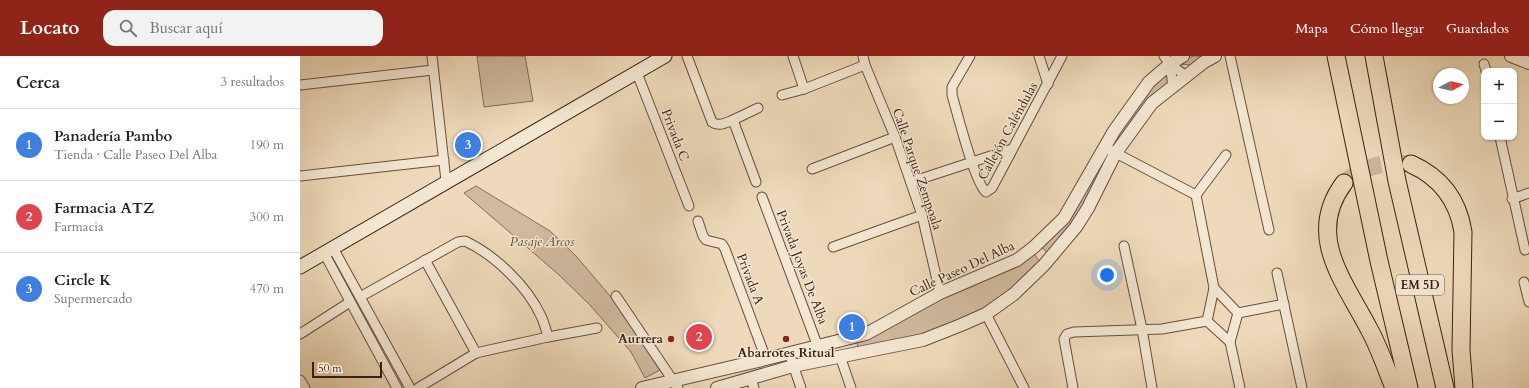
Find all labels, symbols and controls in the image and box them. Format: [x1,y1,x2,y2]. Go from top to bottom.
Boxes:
search box [103,10,383,46]
text: Locato [20,15,79,41]
icon: search [117,17,139,39]
text: Buscar aquí [149,18,223,38]
text: Mapa [1295,19,1328,38]
text: Cómo llegar [1350,19,1424,38]
text: Guardados [1446,19,1509,38]
north arrow [1433,68,1469,104]
map controls [1481,68,1517,140]
button: + [1481,68,1517,104]
text: Cerca [16,71,60,94]
text: 3 resultados [220,73,284,91]
street label: Callejón Caléndulas [974,79,1042,183]
button: − [1481,104,1517,140]
street label: Privada C [657,106,693,164]
street label: Calle Parque Zempoala [888,106,946,233]
text: Panadería Pambo [54,126,172,146]
pin: 3 [455,130,481,160]
text: 1 [26,136,32,154]
text: 190 m [250,136,284,154]
text: Tienda · Calle Paseo Del Alba [54,146,217,164]
text: Farmacia ATZ [54,198,154,218]
street label: Privada Joyas De Alba [772,207,832,327]
text: 2 [26,208,32,226]
text: 300 m [250,208,284,226]
text: Farmacia [54,218,104,236]
park label: Pasaje Arcos [510,233,575,251]
street label: Calle Paseo Del Alba [907,237,1018,301]
street label: Privada A [732,251,768,308]
your location [1097,265,1117,285]
text: Circle K [54,270,111,290]
road number: EM 5D [1396,275,1444,295]
text: 3 [26,280,32,298]
text: 470 m [250,280,284,298]
text: Supermercado [54,290,132,308]
pin: 1 [839,312,865,342]
pin: 2 [686,322,712,352]
place label: Aurrera [618,330,664,348]
marker: Aurrera [666,334,676,344]
marker: Abarrotes Ritual [781,334,791,344]
place label: Abarrotes Ritual [737,344,835,362]
scale bar [312,360,382,379]
text: 50 m [318,361,342,376]

